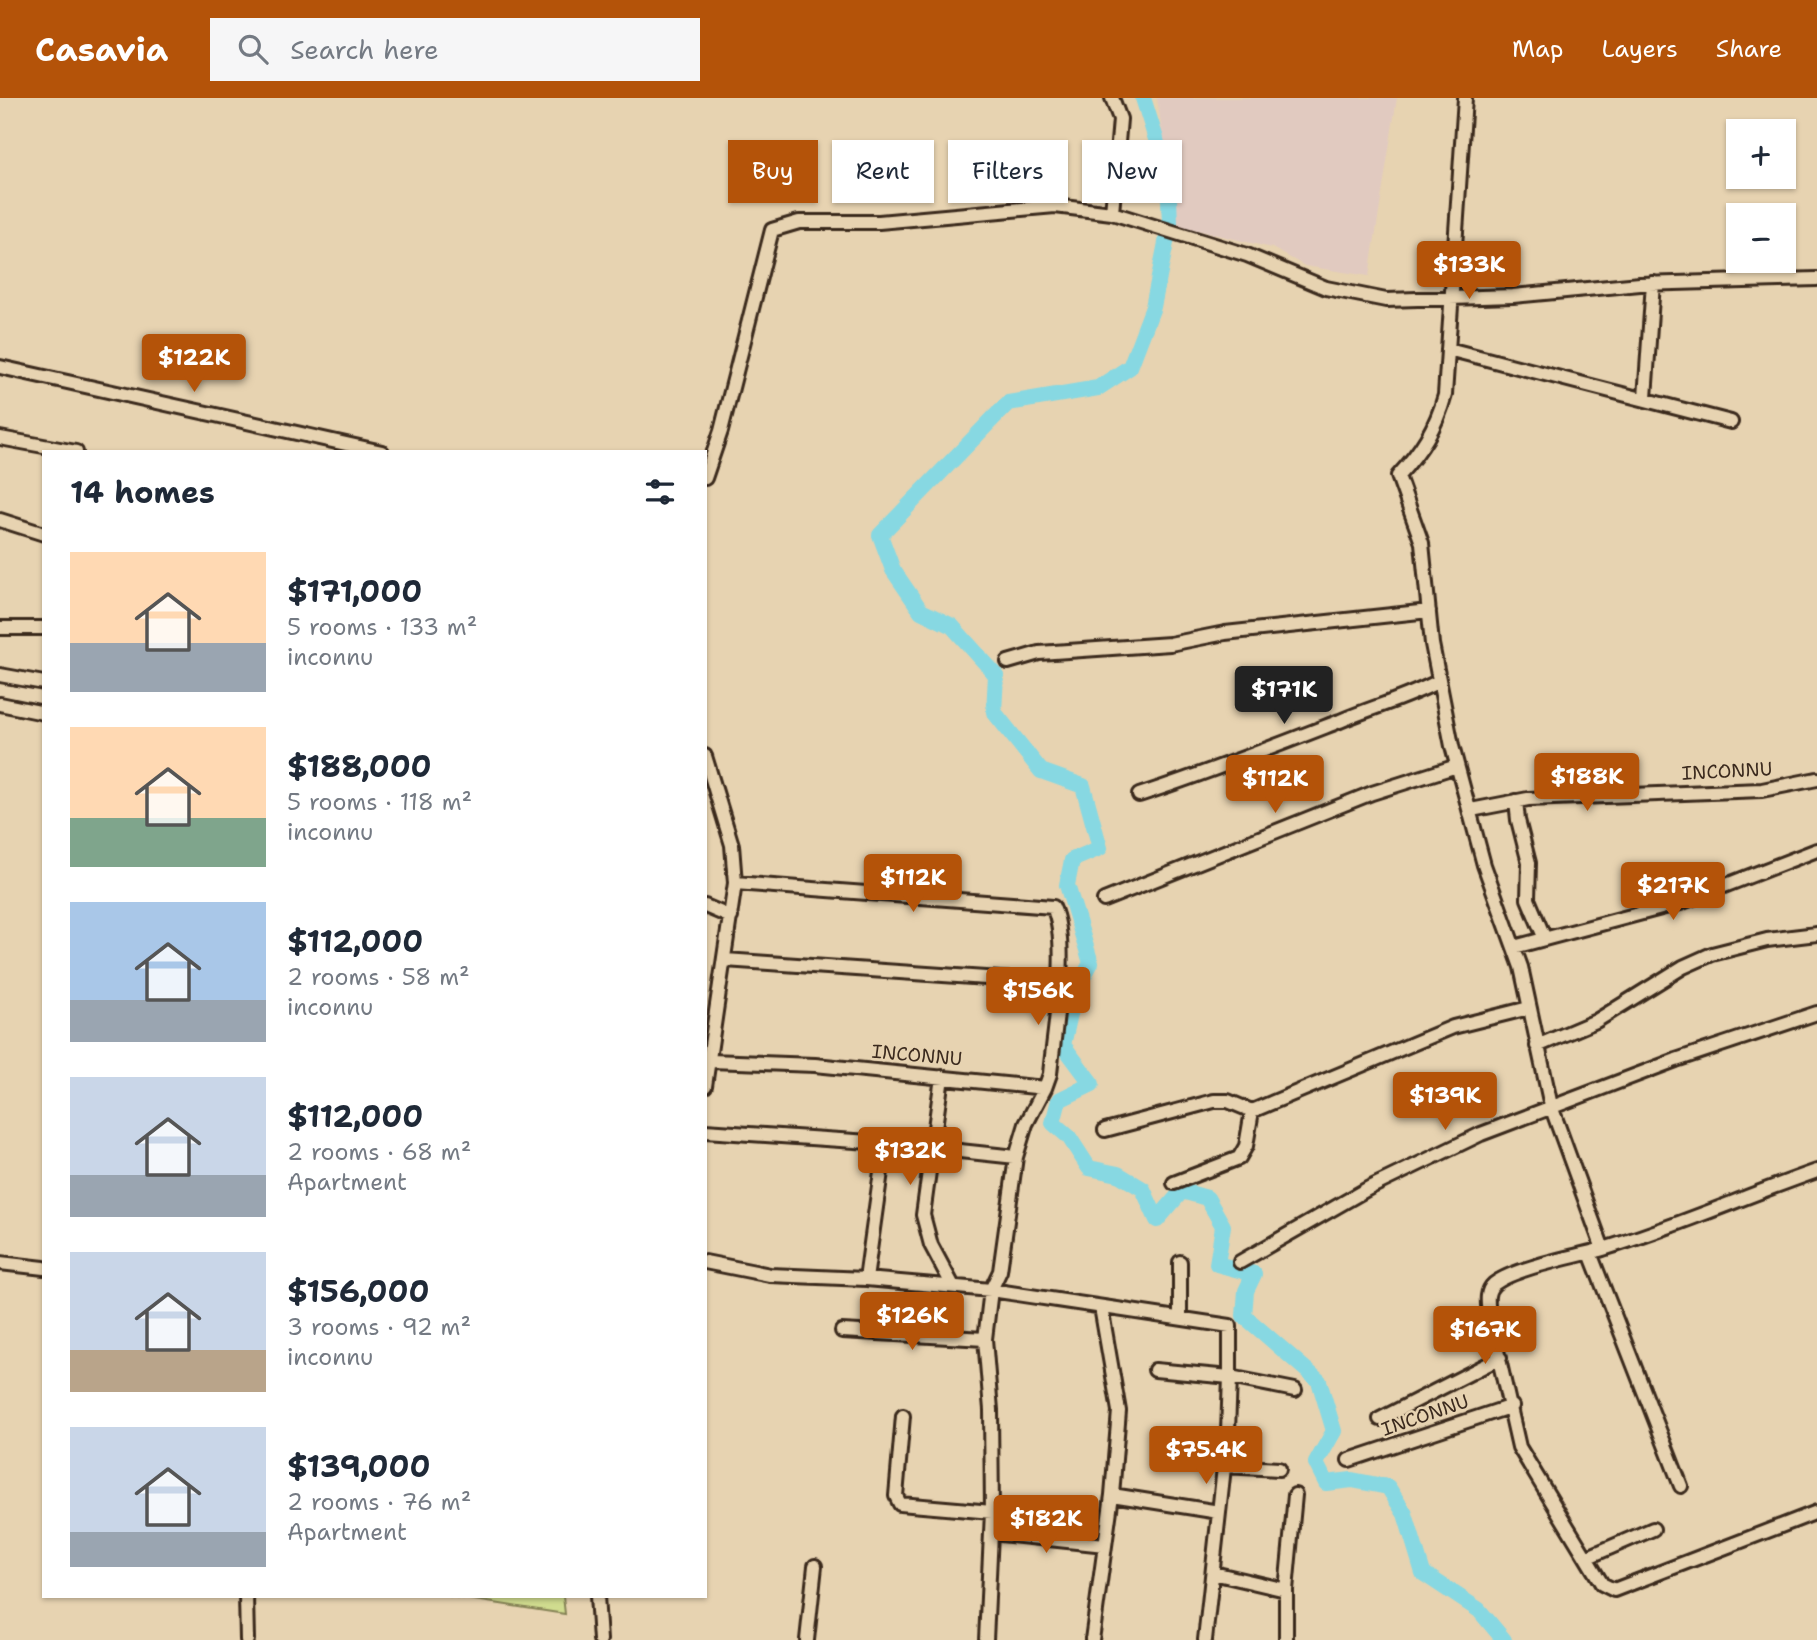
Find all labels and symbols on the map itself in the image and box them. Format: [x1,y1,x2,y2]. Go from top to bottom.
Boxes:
pin: $133K [1420,242,1518,301]
pin: $122K [145,334,243,394]
pin: $171K [1235,666,1333,726]
pin: $188K [1538,754,1636,813]
pin: $112K [1226,756,1324,815]
street label: INCONNU [1681,756,1773,786]
pin: $112K [864,854,962,914]
pin: $217K [1624,862,1722,922]
pin: $156K [989,968,1087,1027]
street label: INCONNU [871,1039,963,1071]
pin: $139K [1396,1072,1494,1132]
pin: $132K [861,1128,959,1187]
pin: $126K [863,1292,961,1352]
pin: $167K [1436,1306,1534,1366]
street label: INCONNU [1378,1388,1472,1442]
pin: $75.4K [1149,1426,1263,1486]
pin: $182K [997,1496,1095,1555]

